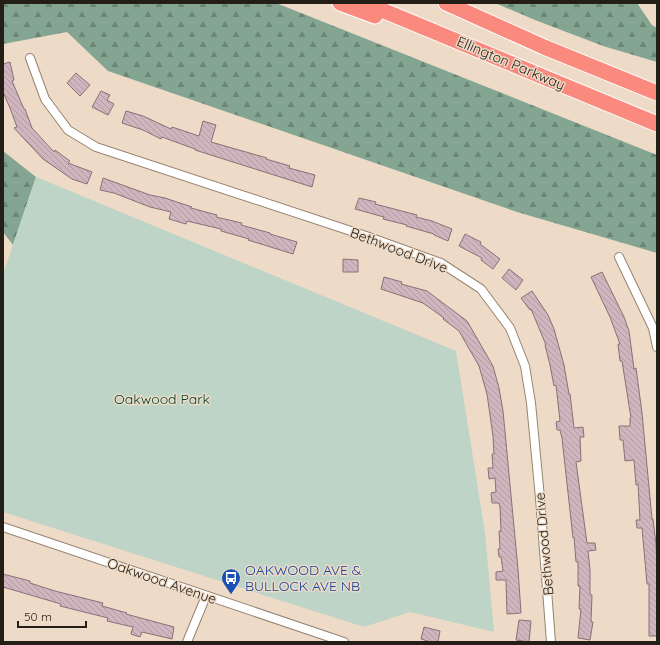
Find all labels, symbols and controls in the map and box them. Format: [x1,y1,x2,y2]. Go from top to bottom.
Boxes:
street label: Ellington Parkway [454,32,568,94]
street label: Bethwood Drive [348,223,450,277]
park label: Oakwood Park [114,390,210,408]
street label: Bethwood Drive [531,492,557,596]
street label: Oakwood Avenue [105,554,219,608]
place label: OAKWOOD AVE & BULLOCK AVE NB [245,561,362,595]
bus stop icon: OAKWOOD AVE & BULLOCK AVE NB [220,567,242,595]
scale bar [18,603,86,629]
text: 50 m [24,609,52,624]

